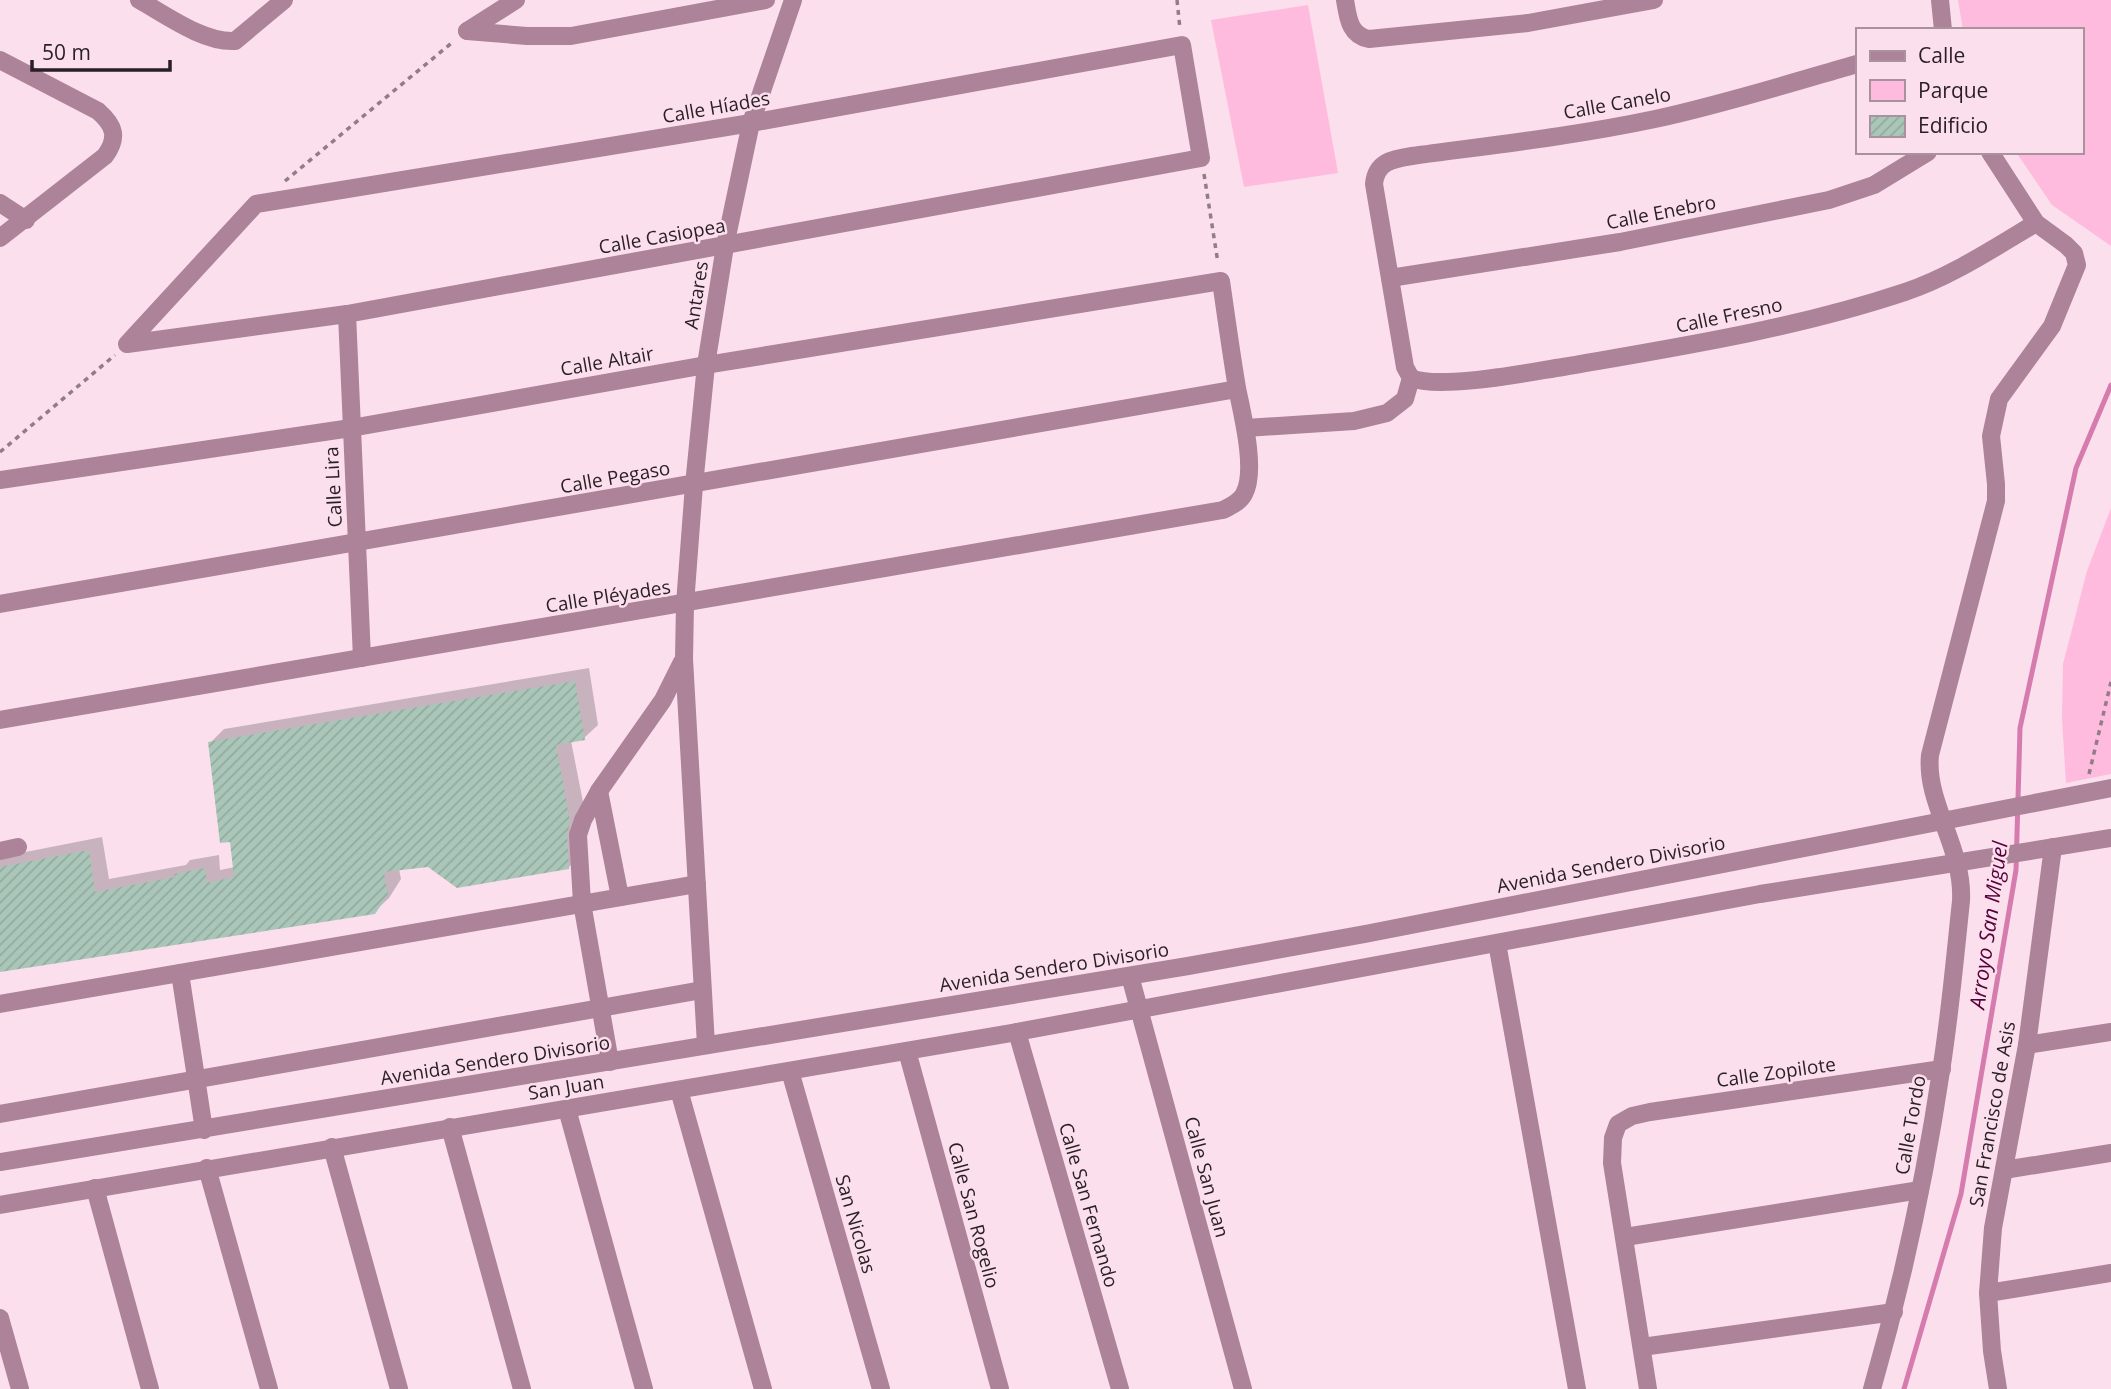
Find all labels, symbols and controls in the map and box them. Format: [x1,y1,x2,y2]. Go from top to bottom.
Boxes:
scale bar [32,28,170,72]
legend [1856,28,2083,154]
text: 50 m [42,38,91,66]
text: Calle [1918,41,1965,69]
text: Parque [1918,76,1988,104]
street label: Calle Canelo [1561,81,1673,125]
street label: Calle Híades [660,85,772,129]
text: Edificio [1918,111,1988,139]
street label: Calle Enebro [1604,189,1718,235]
street label: Calle Casiopea [597,212,727,260]
street label: Antares [678,259,714,331]
street label: Calle Fresno [1673,291,1785,339]
street label: Calle Altair [558,340,656,382]
street label: Calle Lira [318,446,348,528]
street label: Calle Pegaso [558,455,672,499]
street label: Calle Pléyades [544,573,672,619]
street label: Avenida Sendero Divisorio [1495,829,1727,899]
water label: Arroyo San Miguel [1962,839,2014,1012]
street label: Avenida Sendero Divisorio [937,936,1171,998]
street label: San Francisco de Asis [1963,1019,2021,1209]
street label: Avenida Sendero Divisorio [378,1029,612,1091]
street label: Calle Zopilote [1715,1051,1837,1093]
street label: San Juan [526,1068,606,1106]
street label: Calle Tordo [1888,1073,1932,1177]
street label: Calle San Juan [1178,1114,1236,1240]
street label: Calle San Fernando [1053,1119,1125,1291]
street label: Calle San Rogelio [942,1139,1006,1291]
street label: San Nicolas [829,1172,883,1276]

